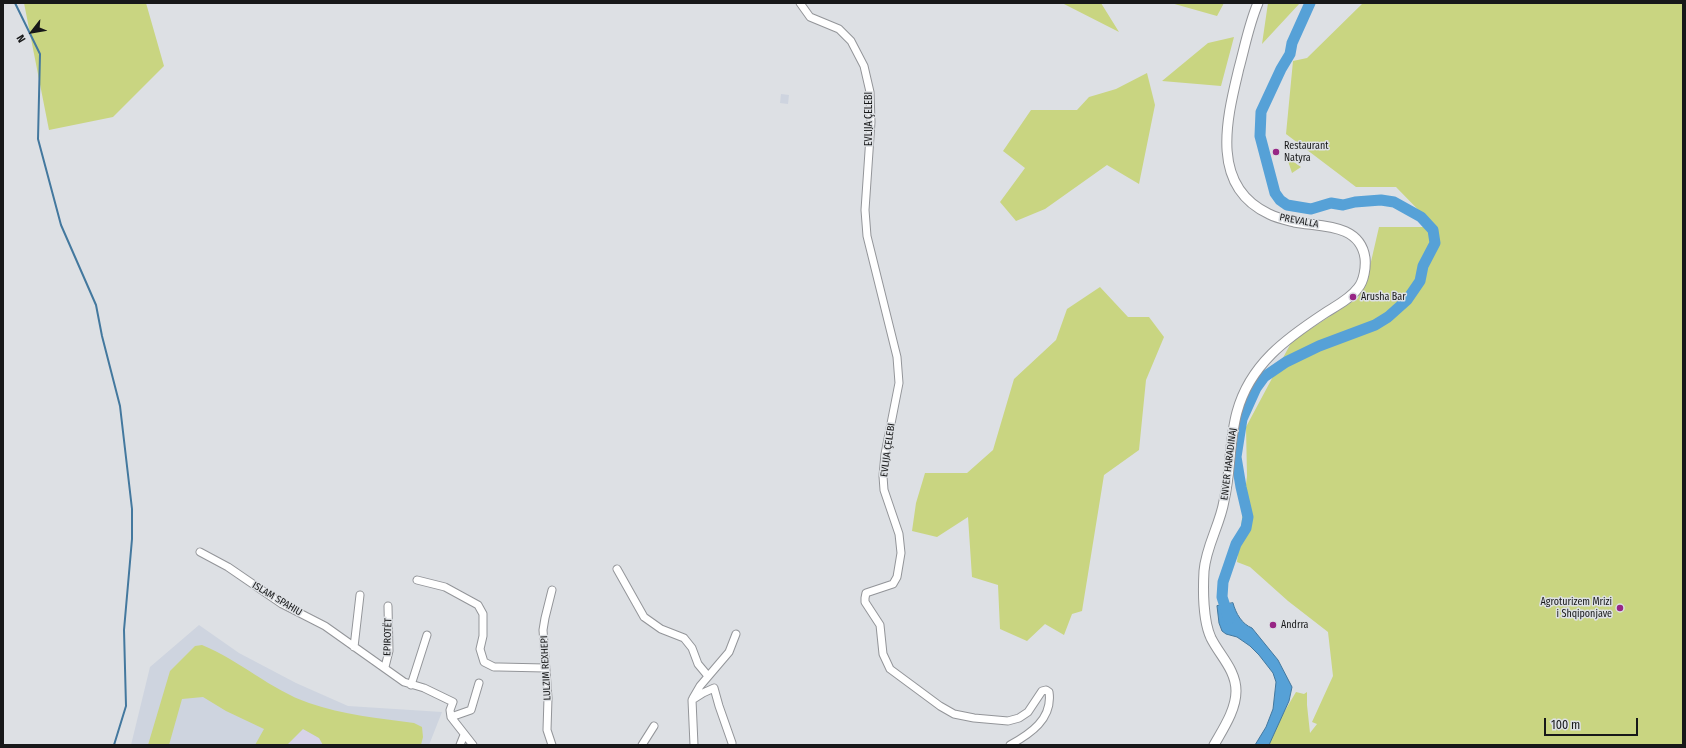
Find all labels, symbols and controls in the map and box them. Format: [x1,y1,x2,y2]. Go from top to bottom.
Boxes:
north arrow [12,12,52,52]
text: N [14,32,29,45]
street label: EVLIJA ÇELEBI [863,92,875,146]
place label: Restaurant Natyra [1284,140,1328,164]
marker: Restaurant Natyra [1271,147,1281,157]
street label: PREVALLA [1278,211,1320,231]
place label: Arusha Bar [1361,291,1406,303]
marker: Arusha Bar [1348,292,1358,302]
street label: EVLIJA ÇELEBI [878,422,898,478]
street label: ENVER HARADINAJ [1219,427,1239,501]
street label: ISLAM SPAHIU [250,579,304,619]
place label: Agroturizem Mrizi i Shqiponjave [1541,596,1612,620]
marker: Agroturizem Mrizi i Shqiponjave [1615,603,1625,613]
street label: EPIROTËT [381,618,395,656]
place label: Andrra [1281,619,1308,631]
marker: Andrra [1268,620,1278,630]
street label: LULZIM REXHEPI [538,635,554,701]
scale bar [1546,710,1640,736]
text: 100 m [1551,718,1580,732]

